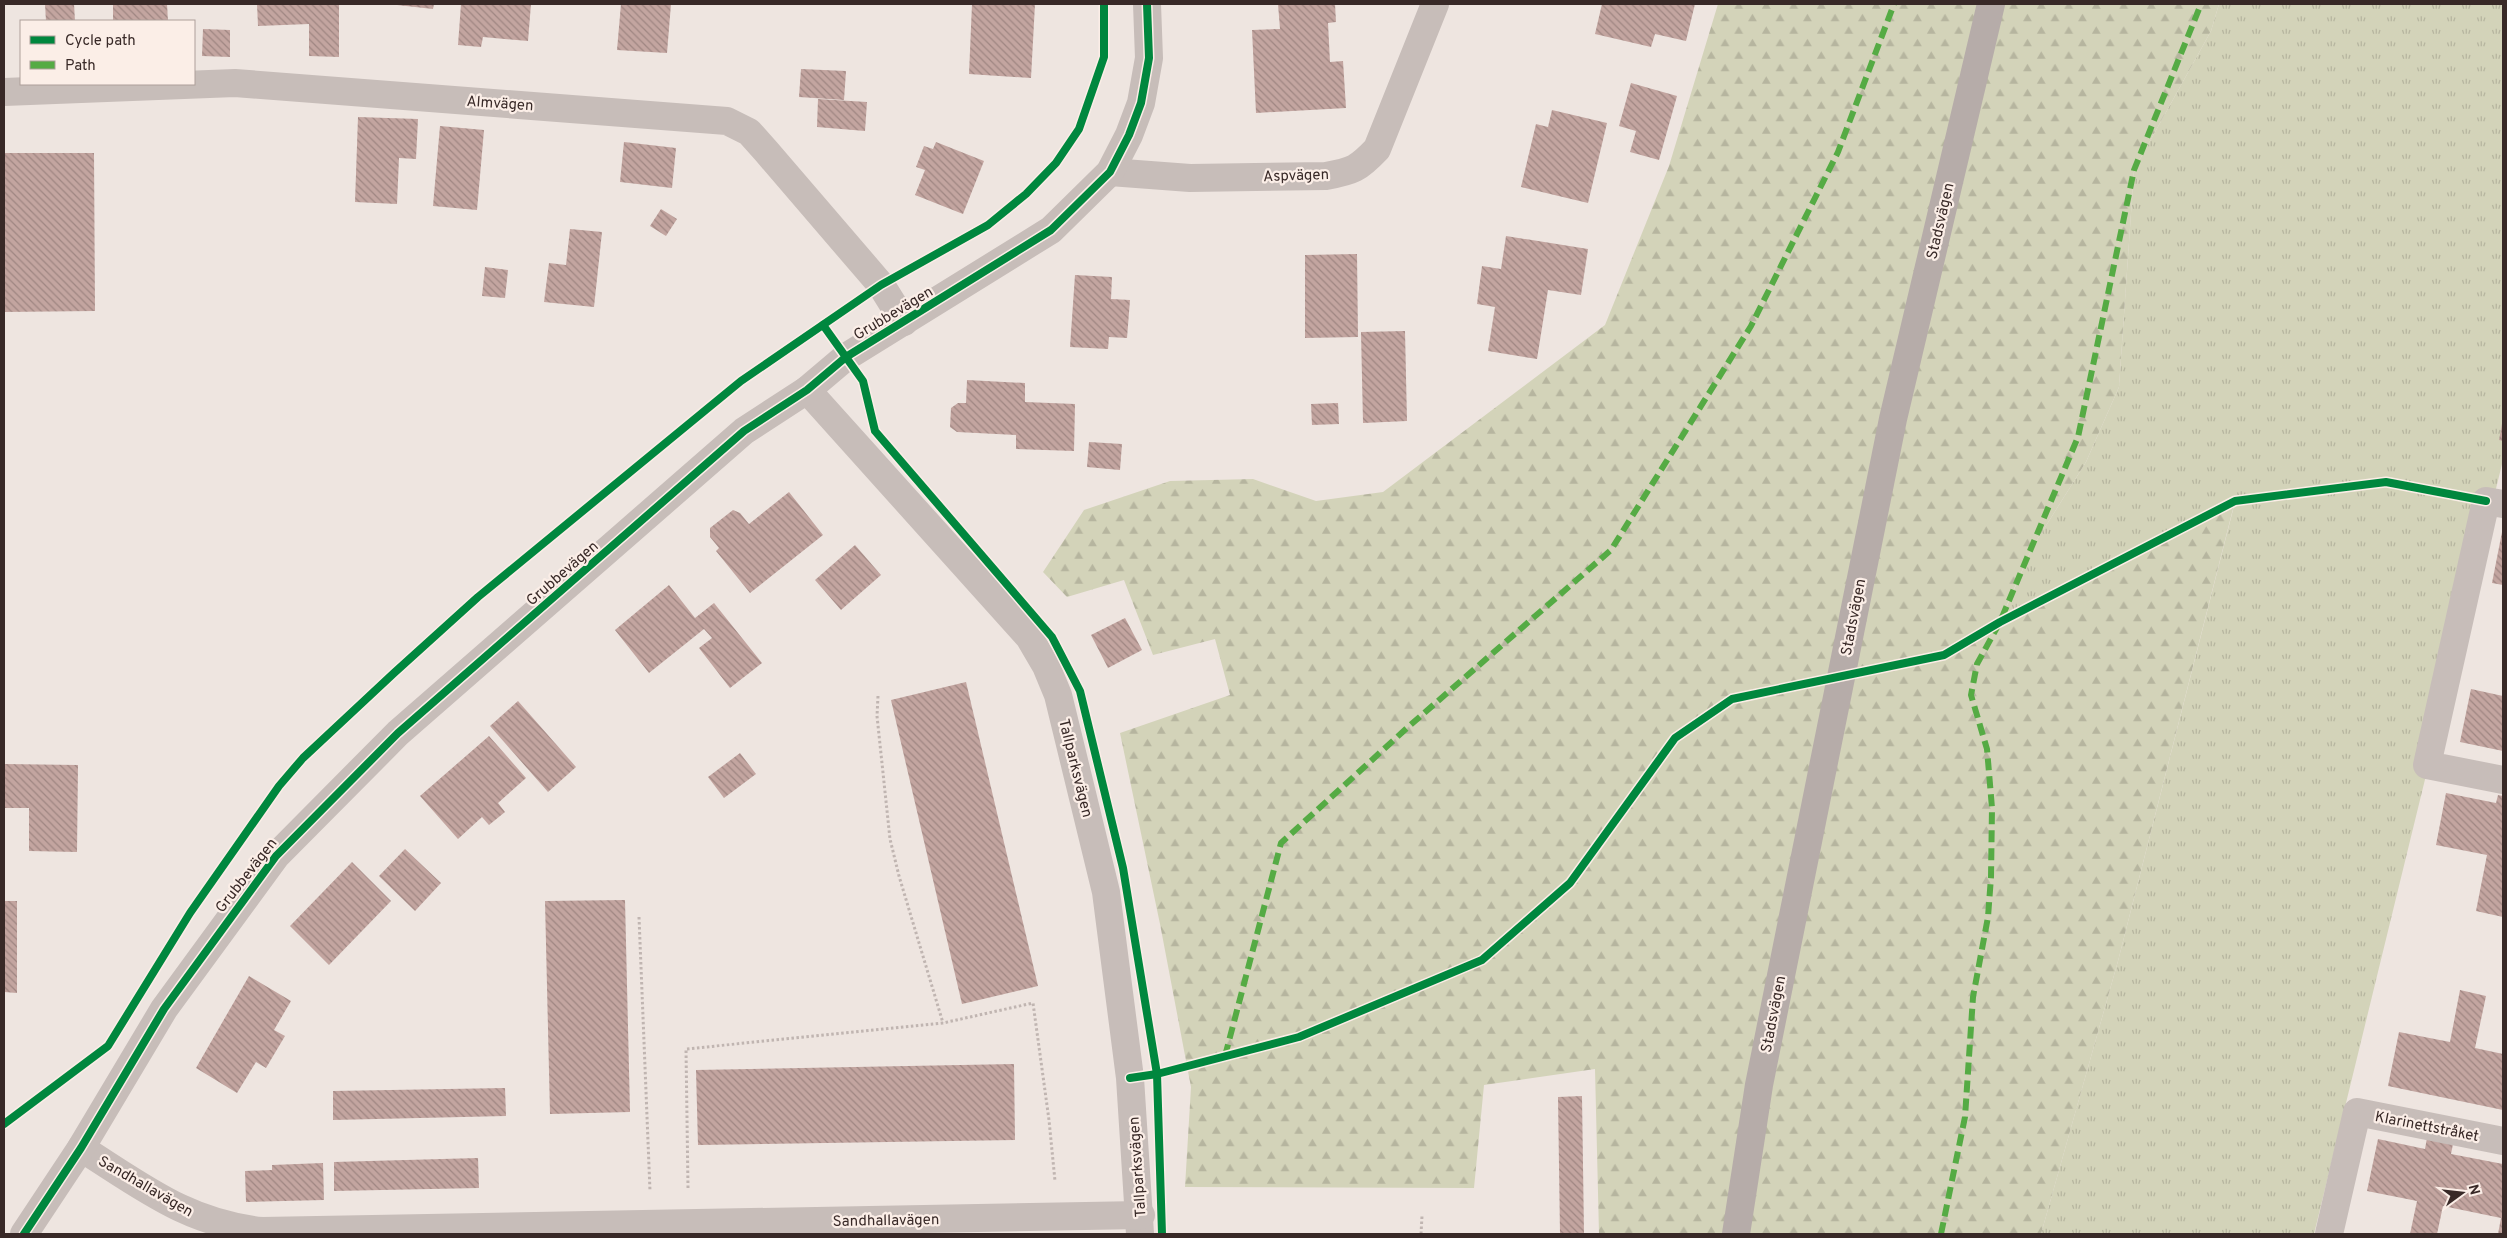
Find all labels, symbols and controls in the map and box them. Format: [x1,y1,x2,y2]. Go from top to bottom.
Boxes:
legend [20,20,195,85]
text: Cycle path [65,32,136,51]
text: Path [65,57,96,76]
street label: Almvägen [466,93,534,116]
street label: Aspvägen [1263,166,1329,187]
street label: Stadsvägen [1923,181,1959,261]
street label: Grubbevägen [850,283,937,346]
street label: Grubbevägen [523,538,603,611]
street label: Stadsvägen [1838,577,1871,657]
street label: Tallparksvägen [1053,717,1096,820]
street label: Grubbevägen [212,835,282,917]
street label: Stadsvägen [1758,974,1791,1054]
street label: Klarinettstråket [2373,1108,2480,1147]
street label: Tallparksvägen [1126,1116,1151,1218]
street label: Sandhallavägen [94,1152,196,1222]
north arrow [2437,1168,2487,1218]
text: N [2464,1183,2483,1197]
street label: Sandhallavägen [833,1211,939,1232]

